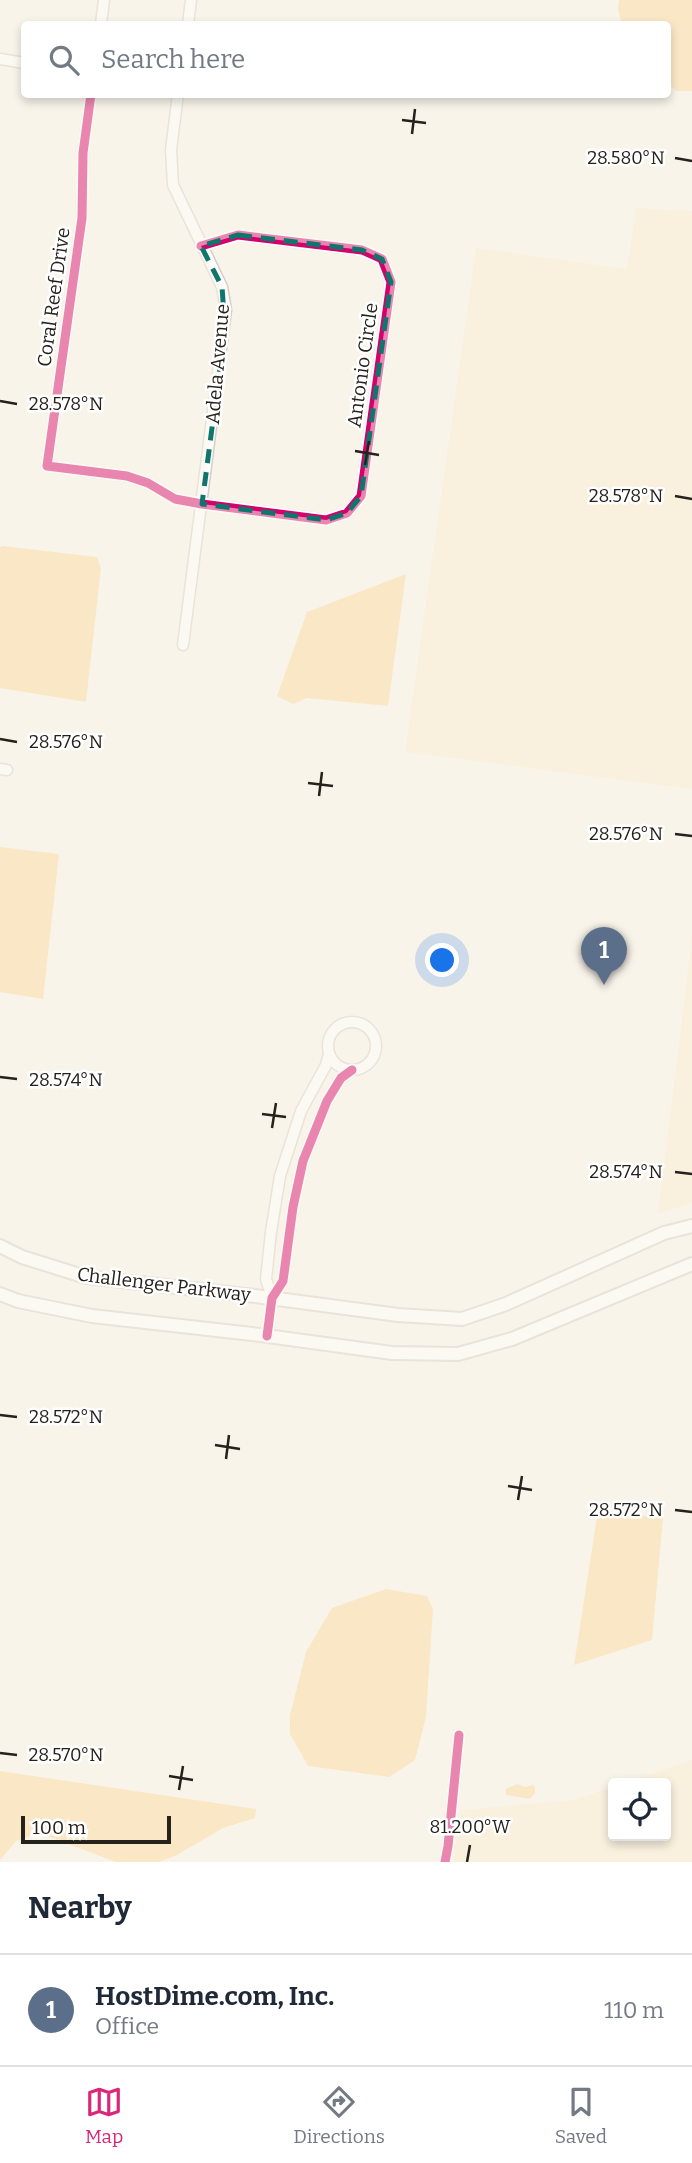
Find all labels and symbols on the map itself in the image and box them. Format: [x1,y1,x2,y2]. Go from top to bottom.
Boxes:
text: 28.580°N [587,147,665,169]
street label: Coral Reef Drive [32,226,75,368]
street label: Antonio Circle [342,301,383,429]
street label: Adela Avenue [201,303,234,425]
text: 28.578°N [29,393,103,415]
text: 28.578°N [589,485,663,507]
text: 28.576°N [29,731,103,753]
text: 28.576°N [589,823,663,845]
pin: 1 [581,927,627,985]
your location [425,943,459,977]
text: 28.574°N [29,1069,103,1091]
text: 28.574°N [589,1161,663,1183]
street label: Challenger Parkway [76,1262,253,1307]
text: 28.572°N [29,1406,103,1428]
text: 28.572°N [589,1499,663,1521]
text: 28.570°N [28,1744,104,1766]
scale bar [21,1813,172,1845]
text: 81.200°W [429,1816,511,1838]

